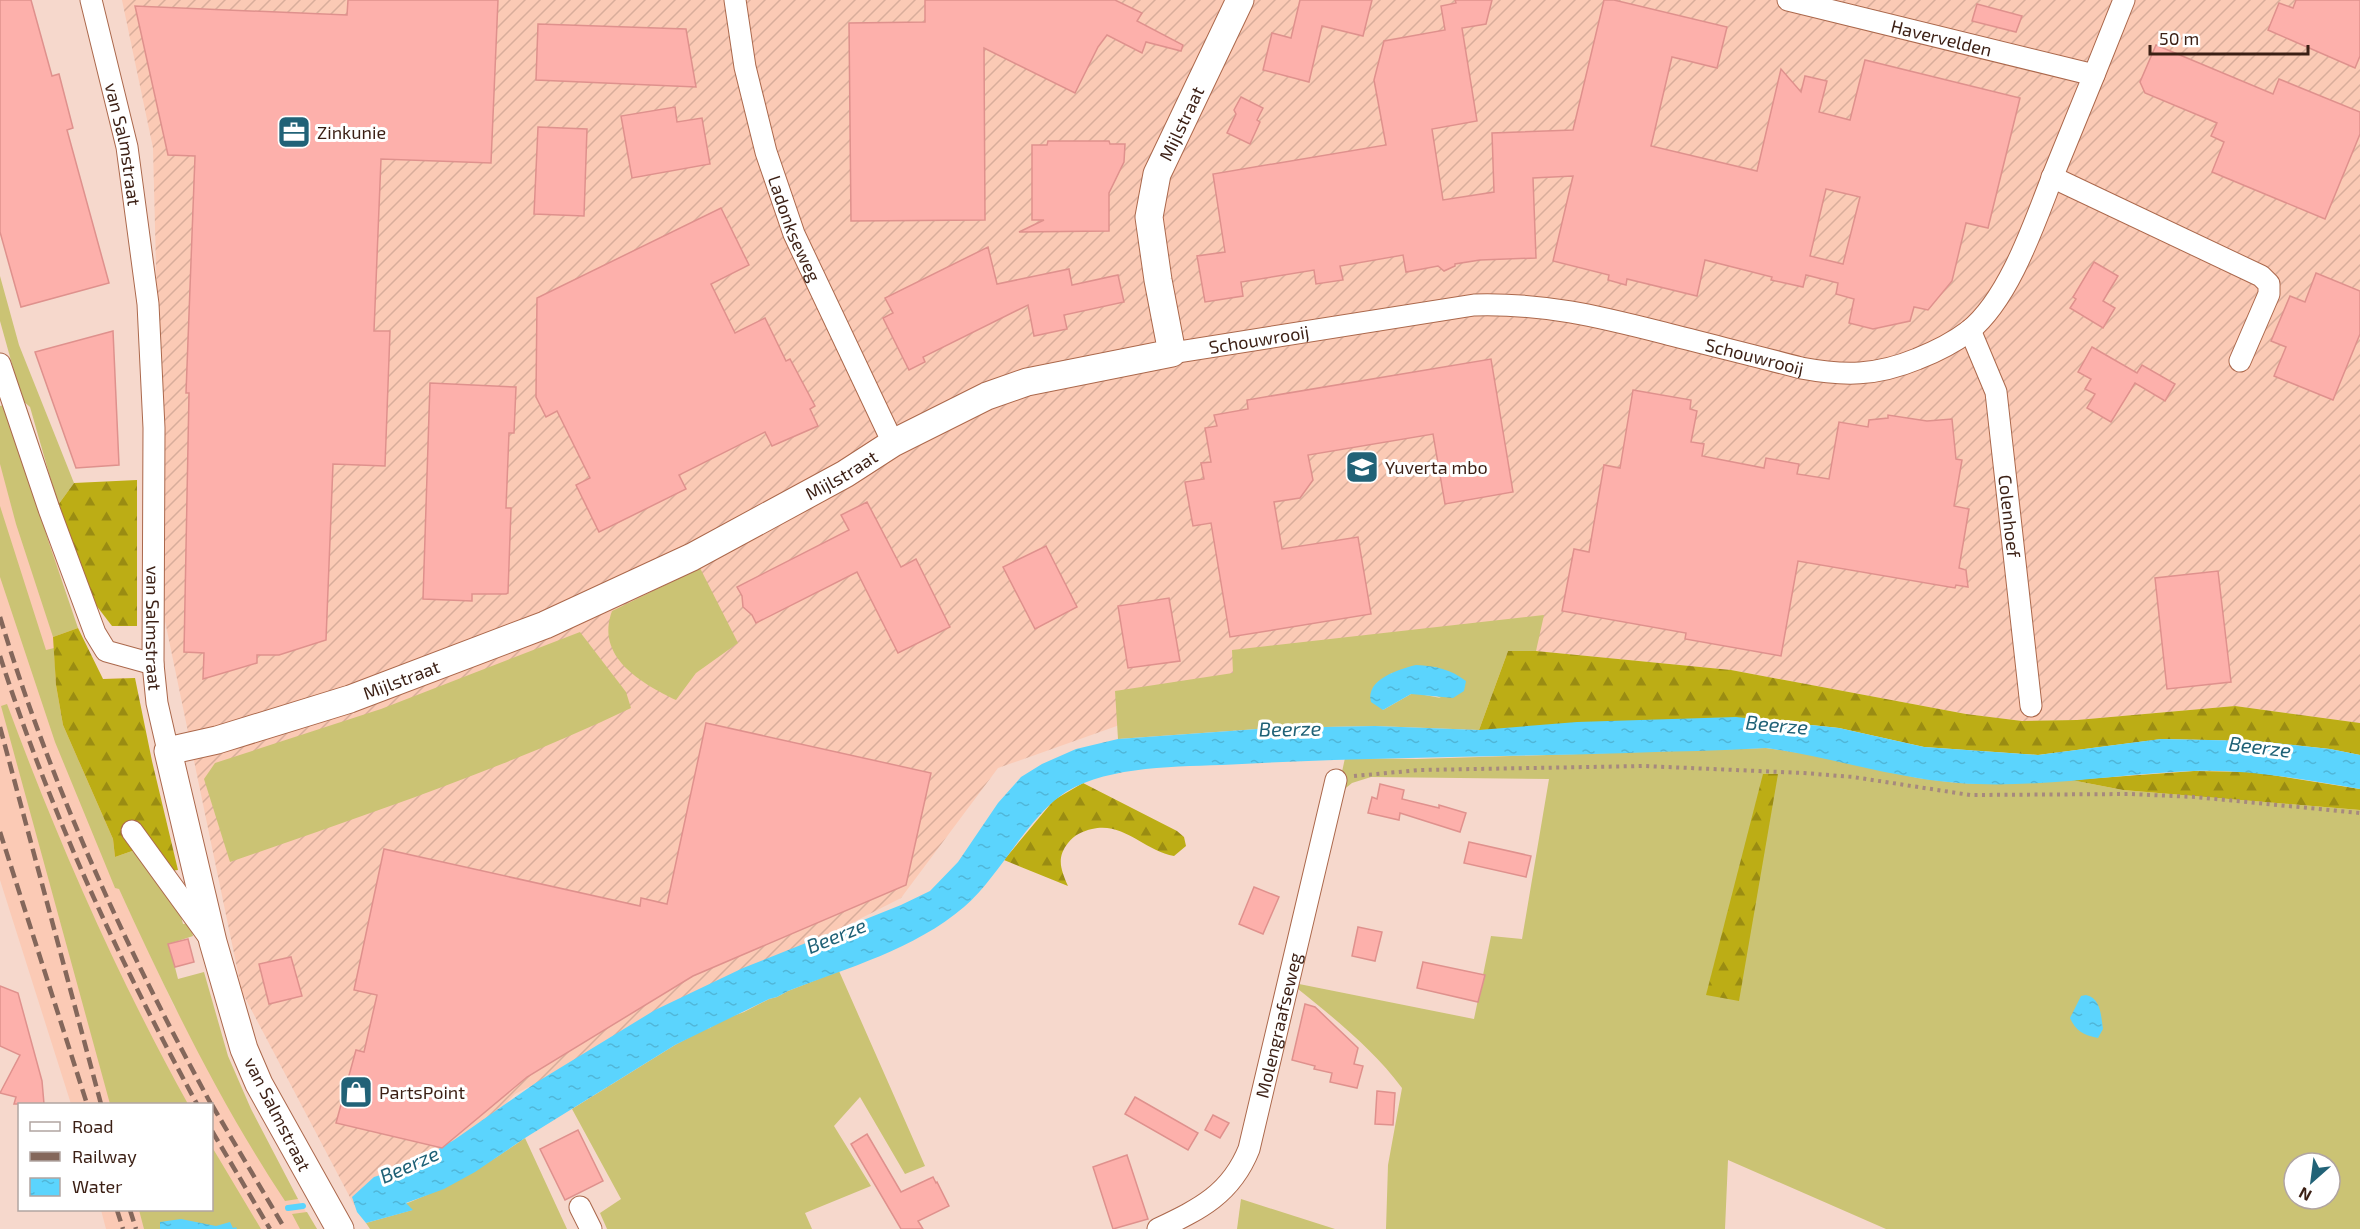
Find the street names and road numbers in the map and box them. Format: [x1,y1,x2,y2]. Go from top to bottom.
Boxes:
street label: Havervelden [1889,15,1994,61]
street label: van Salmstraat [101,81,146,207]
street label: Mijlstraat [1154,82,1208,164]
street label: Ladonkseweg [764,172,826,285]
street label: Schouwrooij [1207,320,1311,358]
street label: Schouwrooij [1703,333,1806,379]
street label: Mijlstraat [801,445,882,505]
street label: Colenhoef [1994,473,2025,560]
street label: van Salmstraat [142,566,167,692]
street label: Mijlstraat [360,655,443,704]
street label: Molengraafseweg [1250,950,1306,1100]
street label: van Salmstraat [240,1053,316,1175]

